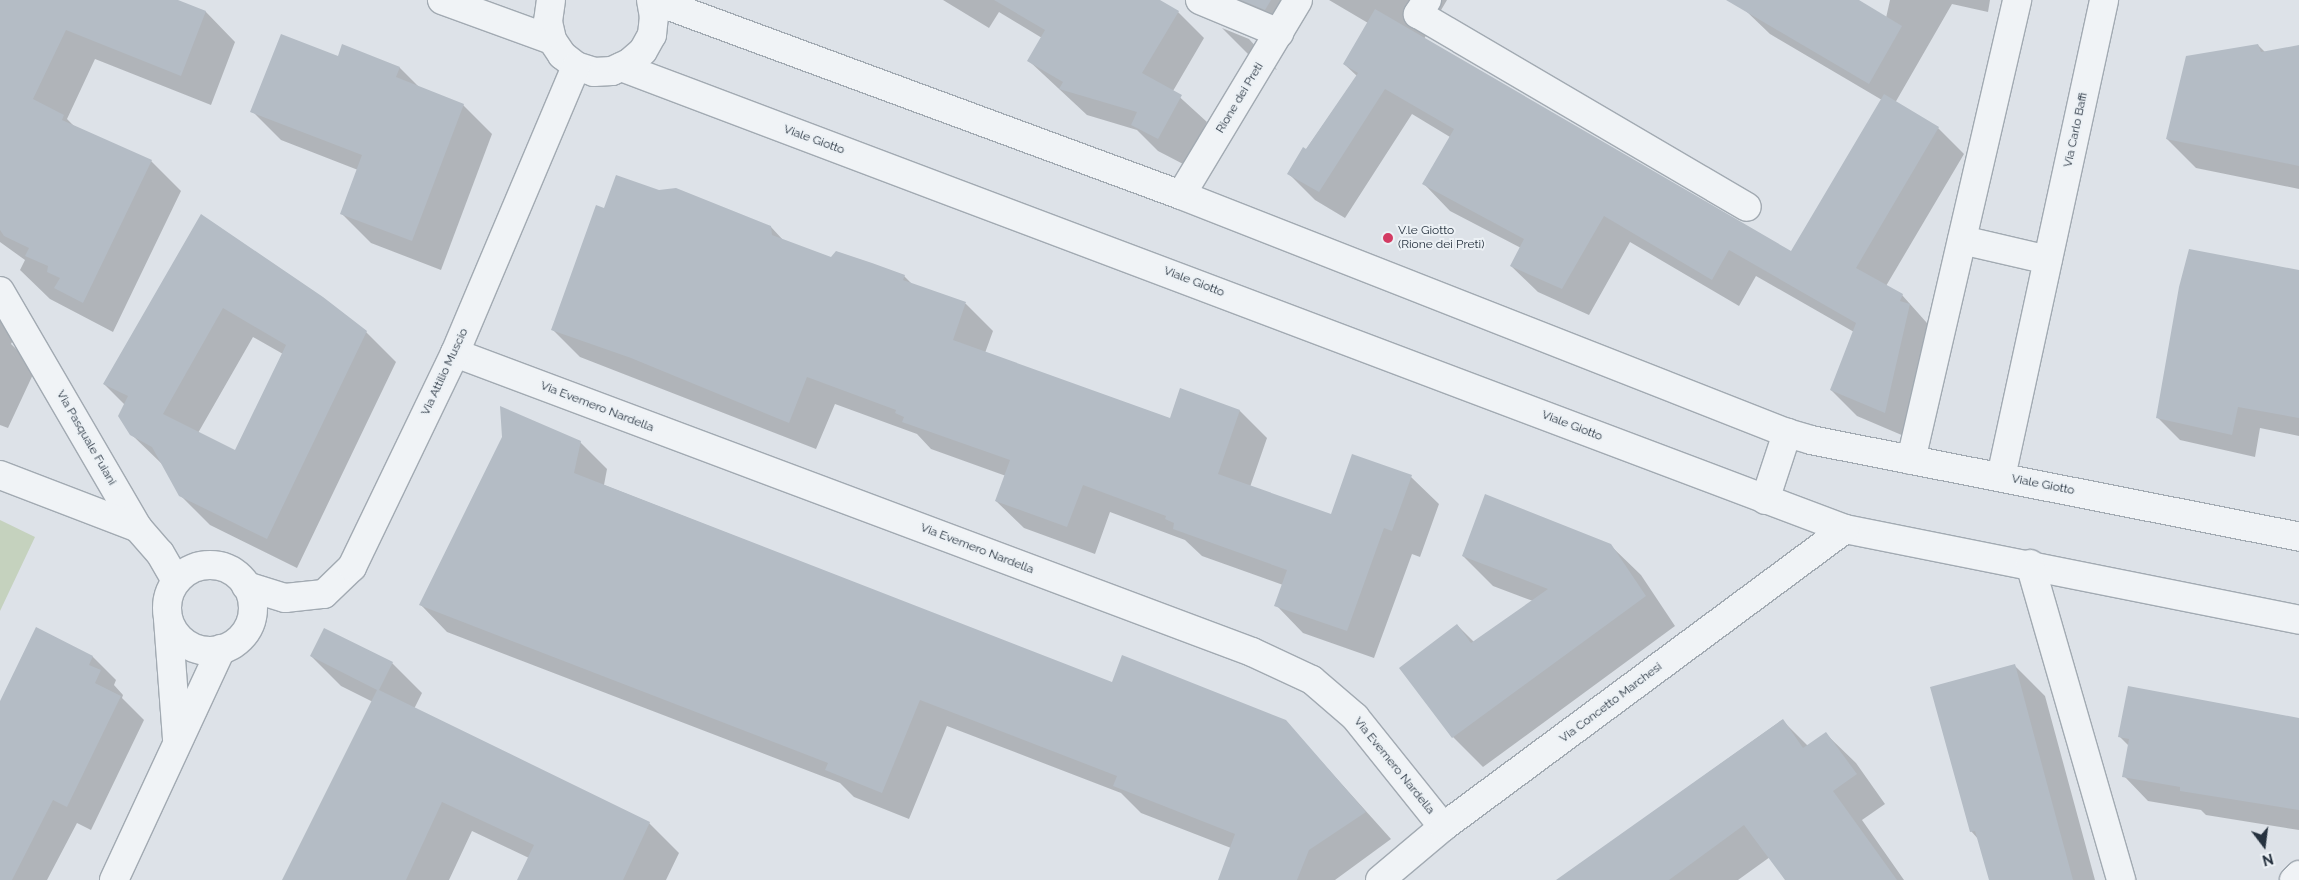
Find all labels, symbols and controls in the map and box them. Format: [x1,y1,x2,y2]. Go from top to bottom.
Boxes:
street label: Rione dei Preti [1213,60,1267,136]
street label: Via Carlo Baffi [2061,91,2091,169]
street label: Viale Giotto [781,122,847,158]
place label: V.le Giotto (Rione dei Preti) [1398,224,1484,252]
marker: V.le Giotto (Rione dei Preti) [1382,232,1394,244]
street label: Viale Giotto [1162,264,1226,300]
street label: Via Attilio Muscio [418,326,472,418]
street label: Via Evemero Nardella [538,379,656,435]
street label: Via Pasquale Fuiani [53,388,119,488]
street label: Viale Giotto [1540,408,1604,444]
street label: Viale Giotto [2010,472,2076,498]
street label: Via Evemero Nardella [918,521,1036,577]
street label: Via Concetto Marchesi [1557,660,1665,746]
street label: Via Evemero Nardella [1351,715,1437,817]
north arrow [2239,820,2289,870]
text: N [2261,850,2275,869]

